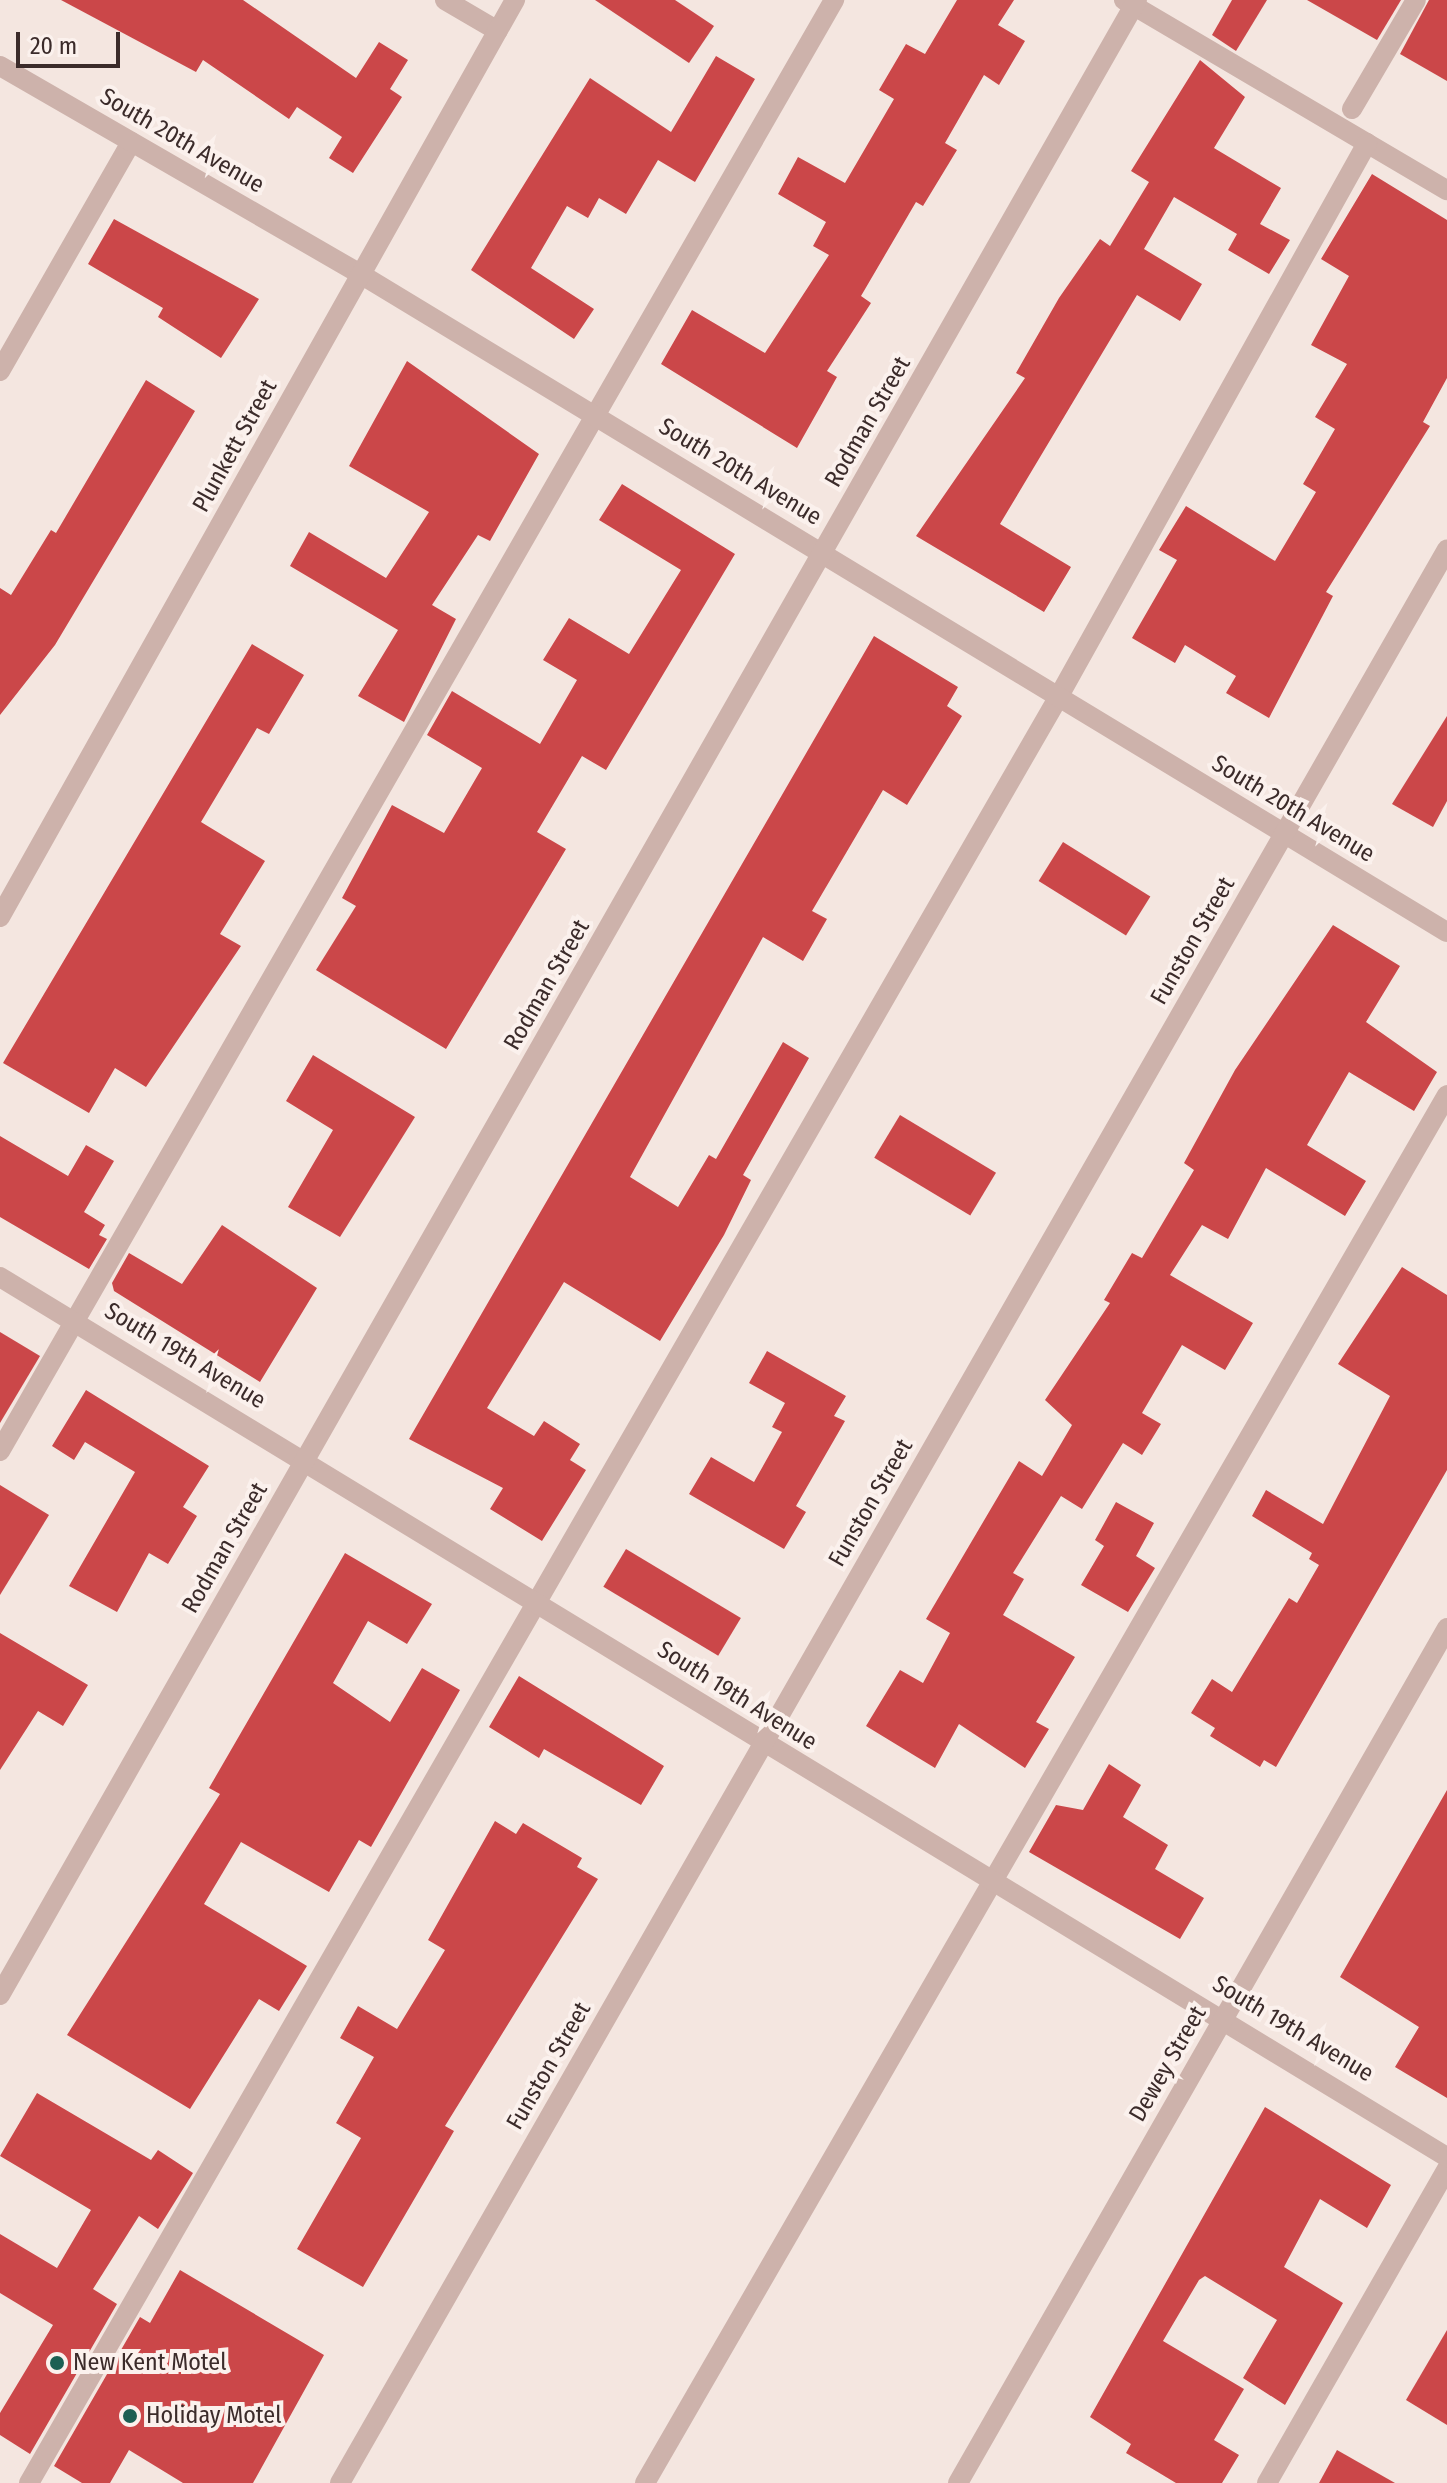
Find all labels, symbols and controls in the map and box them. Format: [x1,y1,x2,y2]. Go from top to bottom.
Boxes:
scale bar [20,16,124,66]
text: 20 m [30,32,77,60]
street label: South 20th Avenue [95,82,269,200]
street label: Rodman Street [819,352,917,492]
street label: Plunkett Street [187,375,283,517]
street label: South 20th Avenue [653,412,827,532]
street label: South 20th Avenue [1206,749,1380,869]
street label: Funston Street [1145,872,1241,1010]
street label: Rodman Street [498,915,596,1055]
street label: South 19th Avenue [99,1297,271,1415]
street label: Funston Street [823,1434,919,1572]
street label: Rodman Street [176,1478,274,1618]
street label: South 19th Avenue [652,1635,822,1757]
street label: South 19th Avenue [1207,1970,1379,2088]
street label: Funston Street [501,1997,597,2135]
street label: Dewey Street [1123,2001,1213,2127]
place label: New Kent Motel [73,2349,227,2377]
marker: New Kent Motel [48,2354,66,2372]
place label: Holiday Motel [146,2402,282,2430]
marker: Holiday Motel [121,2407,139,2425]

